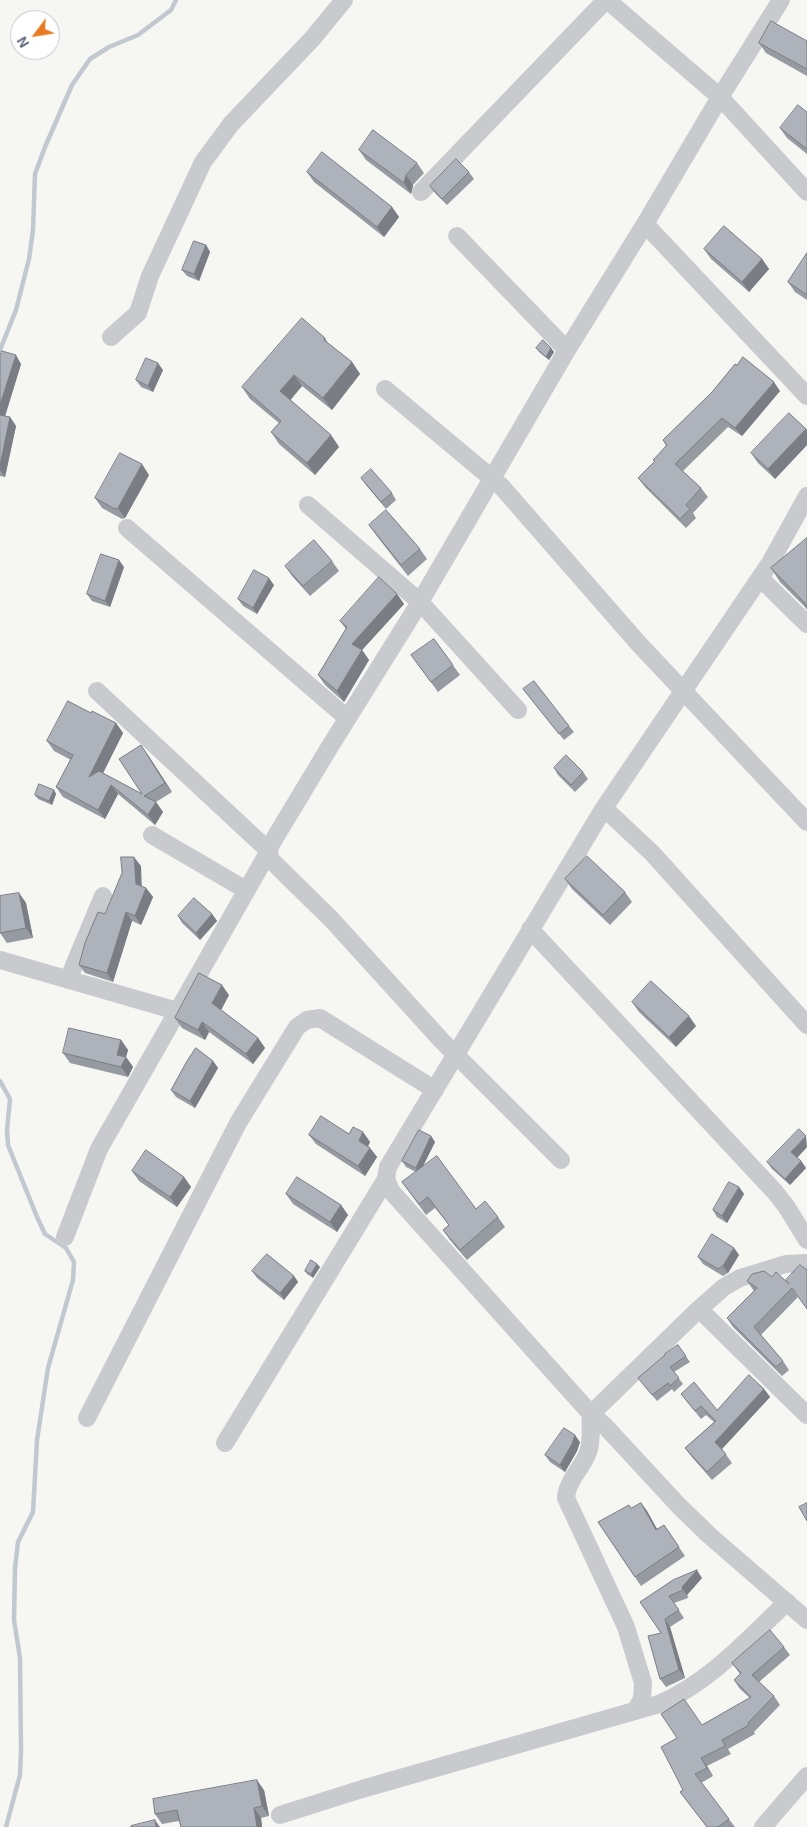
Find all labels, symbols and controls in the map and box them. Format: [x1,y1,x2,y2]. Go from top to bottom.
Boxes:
north arrow [10,10,60,60]
text: N [13,34,32,51]

